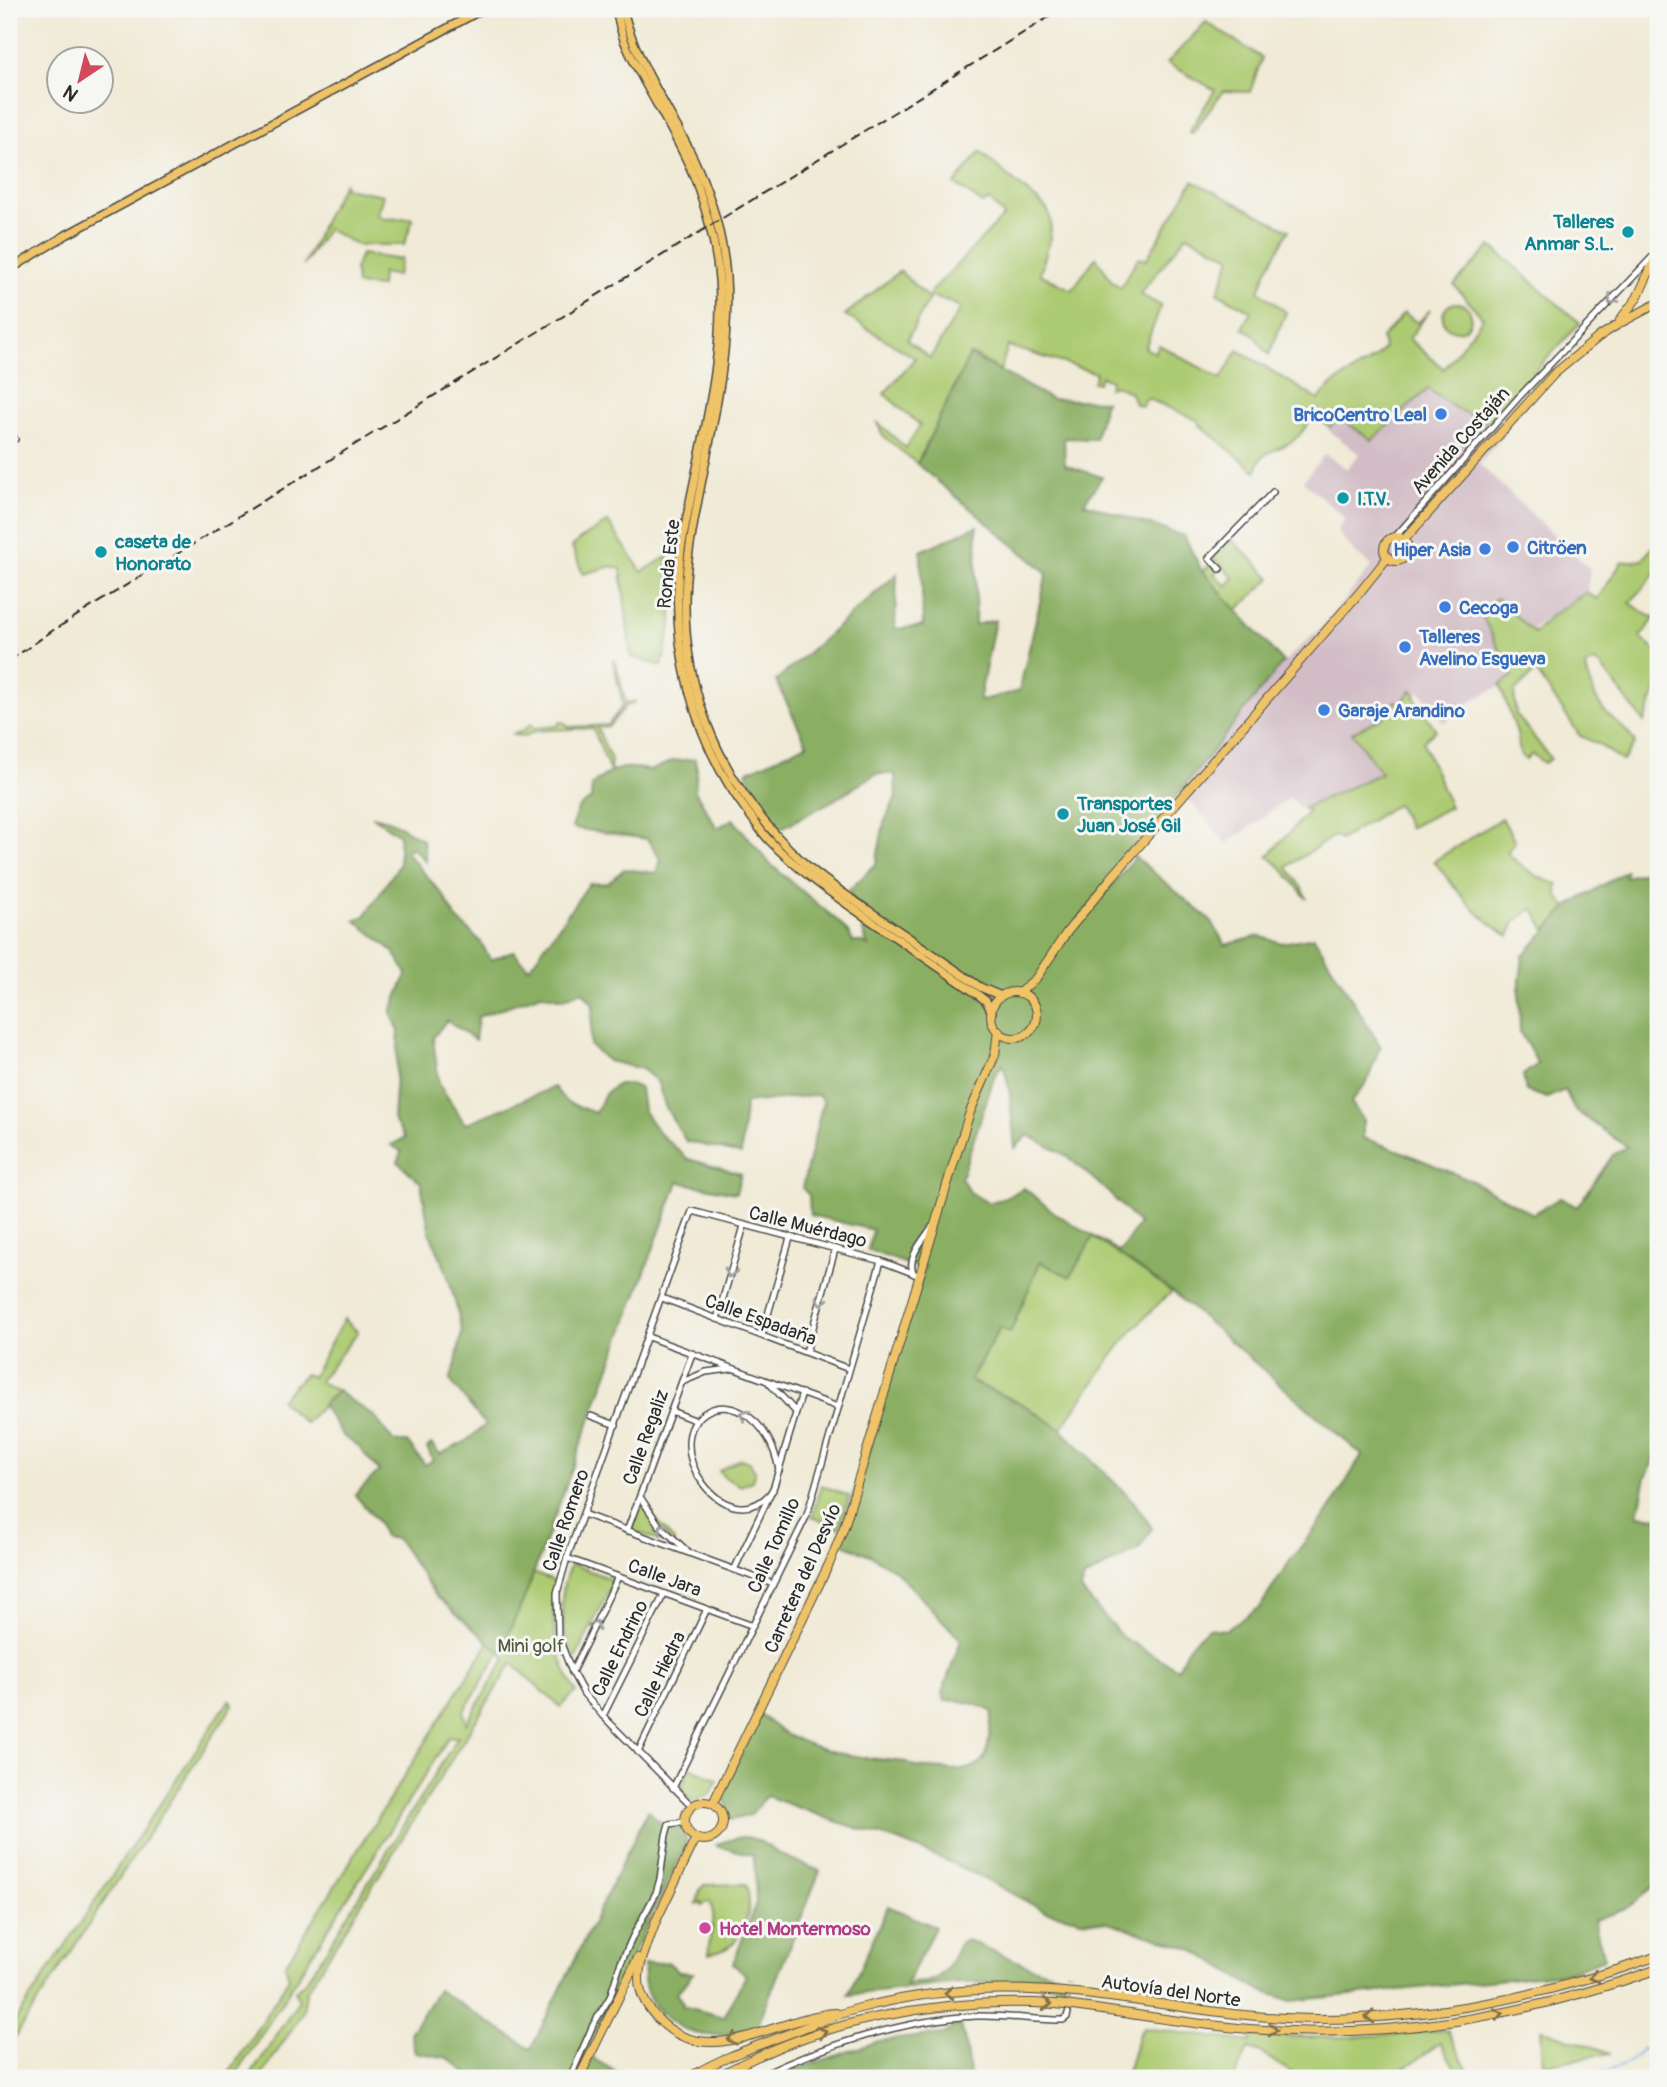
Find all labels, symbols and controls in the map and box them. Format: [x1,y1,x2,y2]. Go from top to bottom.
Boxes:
north arrow [46,46,116,116]
text: N [59,80,83,107]
place label: Talleres Anmar S.L. [1524,210,1614,256]
marker: Talleres Anmar S.L. [1620,224,1636,240]
one-way arrow [1607,292,1620,305]
street label: Avenida Costaján [1406,382,1515,499]
place label: BricoCentro Leal [1293,403,1427,427]
marker: BricoCentro Leal [1433,406,1449,422]
place label: I.T.V. [1357,487,1390,511]
marker: I.T.V. [1335,490,1351,506]
street label: Ronda Este [652,518,686,610]
place label: caseta de Honorato [114,530,192,576]
place label: Citröen [1527,536,1587,560]
place label: Hiper Asia [1393,538,1471,562]
marker: Citröen [1505,539,1521,555]
marker: Hiper Asia [1477,541,1493,557]
marker: caseta de Honorato [93,544,109,560]
place label: Cecoga [1459,596,1519,620]
marker: Cecoga [1437,599,1453,615]
place label: Talleres Avelino Esgueva [1418,625,1546,671]
marker: Talleres Avelino Esgueva [1397,639,1413,655]
place label: Garaje Arandino [1338,699,1466,723]
marker: Garaje Arandino [1316,702,1332,718]
place label: Transportes Juan José Gil [1076,792,1181,838]
marker: Transportes Juan José Gil [1055,806,1071,822]
street label: Calle Muérdago [746,1201,869,1253]
one-way arrow [724,1266,739,1278]
street label: Calle Espadaña [701,1289,820,1351]
one-way arrow [814,1295,829,1307]
street label: Calle Regaliz [618,1386,674,1488]
one-way arrow [739,1410,752,1423]
street label: Calle Romero [537,1466,595,1575]
street label: Calle Tomillo [742,1494,806,1597]
street label: Carretera del Desvío [759,1500,847,1657]
one-way arrow [659,1523,671,1536]
street label: Calle Jara [625,1554,705,1602]
street label: Calle Endrino [586,1596,654,1701]
one-way arrow [587,1620,601,1632]
street label: Calle Hiedra [629,1627,691,1721]
park label: Mini golf [497,1634,565,1658]
place label: Hotel Montermoso [719,1917,872,1941]
marker: Hotel Montermoso [697,1920,713,1936]
street label: Autovía del Norte [1100,1969,1243,2013]
one-way arrow [1588,1969,1600,1984]
one-way arrow [943,1985,954,2000]
one-way arrow [1041,1996,1052,2011]
one-way arrow [1493,2008,1505,2023]
one-way arrow [1364,2010,1375,2025]
one-way arrow [1267,2022,1278,2037]
one-way arrow [816,2026,828,2041]
one-way arrow [726,2031,738,2046]

